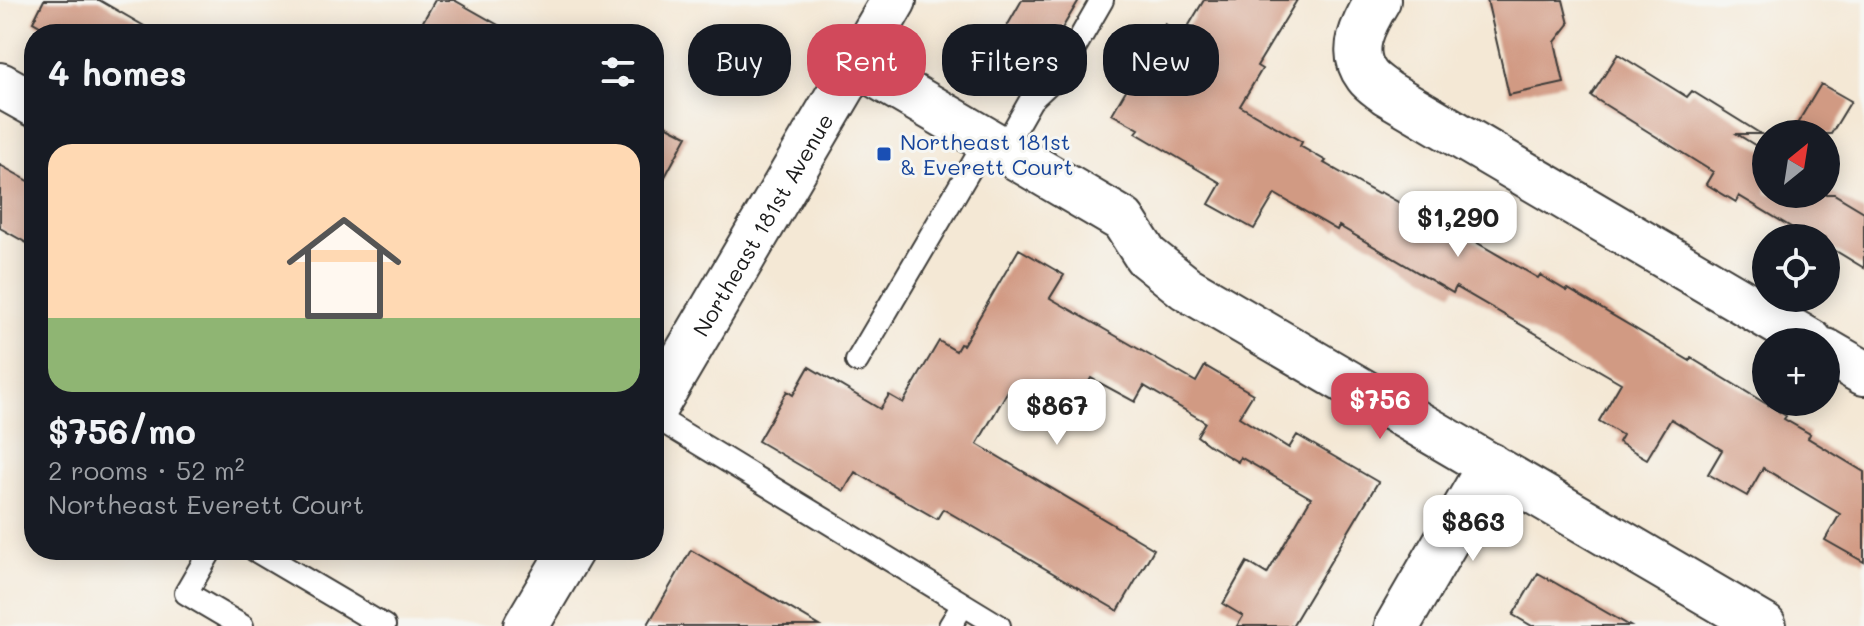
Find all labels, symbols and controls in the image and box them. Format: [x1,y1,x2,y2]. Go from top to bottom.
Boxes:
chip: Buy [688,24,791,96]
chip: Rent [807,24,926,96]
chip: Filters [942,24,1087,96]
chip: New [1103,24,1219,96]
text: 4 homes [48,50,187,95]
icon: filters [596,50,640,94]
street label: Northeast 181st Avenue [686,108,839,341]
north arrow [1752,120,1840,208]
map controls [1752,120,1840,416]
place label: Northeast 181st & Everett Court [900,127,1073,181]
marker: Northeast 181st & Everett Court [875,145,893,163]
pin: $1,290 [1393,191,1523,259]
icon: home [272,196,416,340]
text: $1,290 [1417,200,1499,234]
button: locate [1752,224,1840,312]
button: + [1752,328,1840,416]
pin: $756 [1333,373,1427,441]
pin: $867 [1010,379,1104,447]
text: $756 [1349,382,1411,416]
text: $867 [1026,388,1088,422]
text: $756/mo [48,408,196,453]
text: 2 rooms · 52 m² [48,453,245,487]
text: Northeast Everett Court [48,487,364,521]
pin: $863 [1426,495,1520,563]
text: $863 [1441,504,1505,538]

